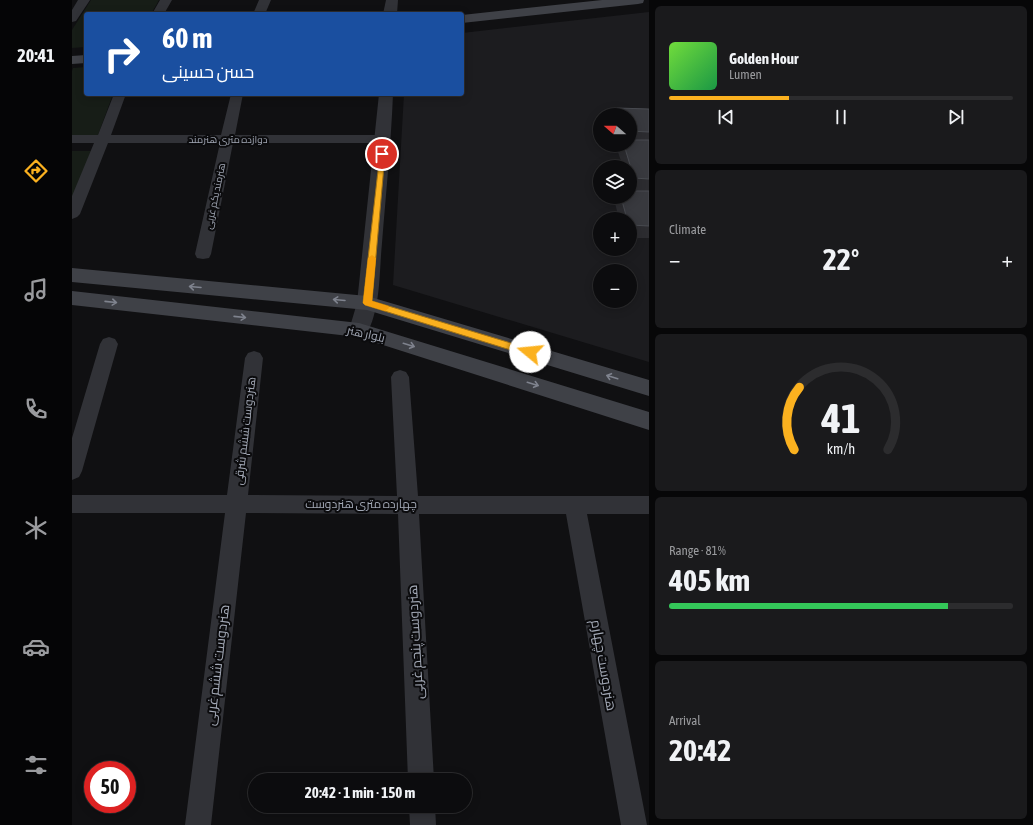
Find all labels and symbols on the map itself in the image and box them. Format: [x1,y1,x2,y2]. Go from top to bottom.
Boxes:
north arrow [593,108,637,152]
street label: دوازده متری هنرمند [189,134,268,146]
pin [365,137,399,171]
street label: هنرمند یکم غربی [203,162,229,231]
one-way arrow [189,283,202,290]
one-way arrow [333,297,346,304]
one-way arrow [104,299,117,306]
one-way arrow [233,313,246,320]
street label: بلوار هنر [345,323,386,345]
position arrow [509,331,551,373]
one-way arrow [402,342,415,349]
one-way arrow [605,373,618,380]
street label: هنردوست ششم شرقی [231,376,260,486]
one-way arrow [526,381,539,388]
street label: چهارده متری هنردوست [305,497,417,513]
street label: هنردوست پنجم غربی [404,584,428,700]
street label: هنردوست ششم غربی [202,603,234,727]
street label: هنردوست چهارم [586,618,620,712]
speed limit sign: 50 [84,761,136,813]

